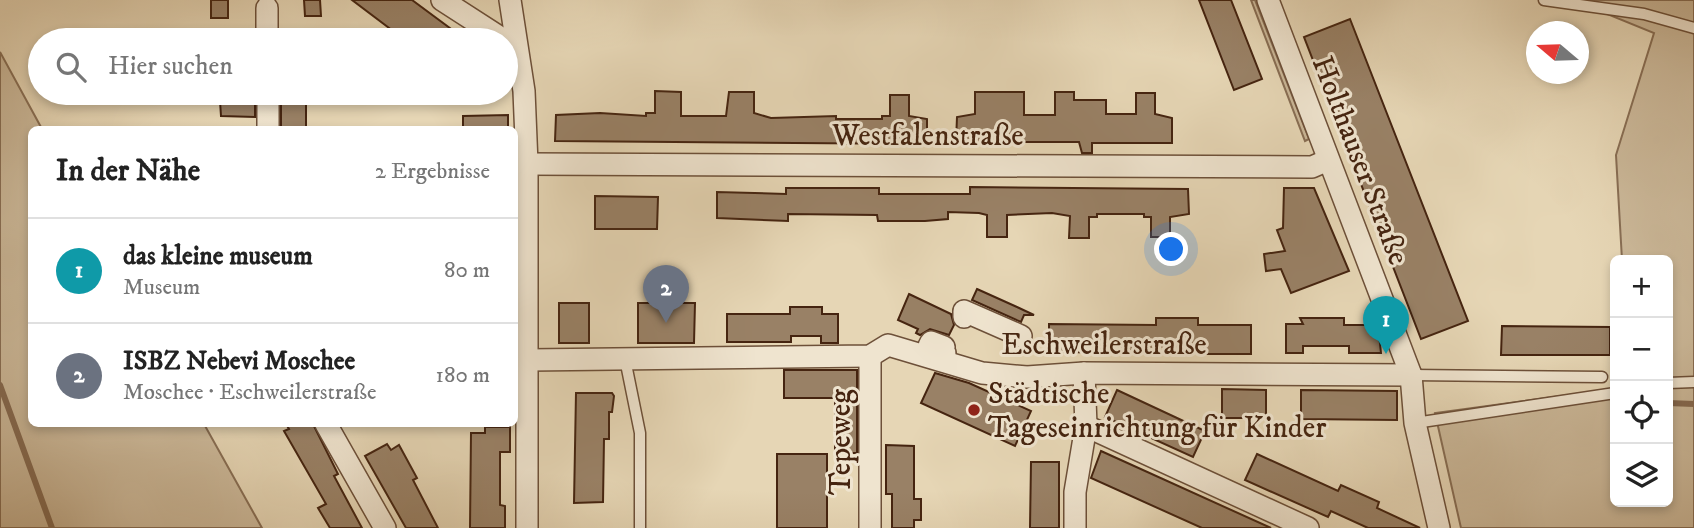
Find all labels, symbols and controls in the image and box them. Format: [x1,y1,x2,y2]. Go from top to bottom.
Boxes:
north arrow [1526,21,1589,84]
search box [28,28,518,105]
icon: search [52,48,90,86]
text: Hier suchen [108,50,233,83]
street label: Holthauser Straße [1303,51,1416,270]
street label: Westfalenstraße [831,118,1024,155]
text: In der Nähe [56,153,200,190]
text: 2 Ergebnisse [375,157,490,186]
your location [1154,232,1188,266]
text: das kleine museum [123,240,313,273]
map controls [1610,255,1673,507]
button: + [1610,255,1673,318]
text: 1 [75,256,83,285]
text: 80 m [444,256,490,285]
pin: 2 [643,265,689,323]
text: Museum [123,273,200,302]
pin: 1 [1363,296,1409,354]
button: − [1610,318,1673,381]
street label: Eschweilerstraße [1001,327,1207,364]
text: ISBZ Nebevi Moschee [123,345,355,378]
text: 2 [73,361,85,390]
text: 180 m [435,361,490,390]
place label: Städtische Tageseinrichtung für Kinder [988,376,1326,447]
text: Moschee · Eschweilerstraße [123,378,377,407]
button: locate [1610,381,1673,444]
street label: Tepeweg [823,389,860,495]
marker: Städtische Tageseinrichtung für Kinder [966,402,982,418]
button: layers [1610,444,1673,507]

